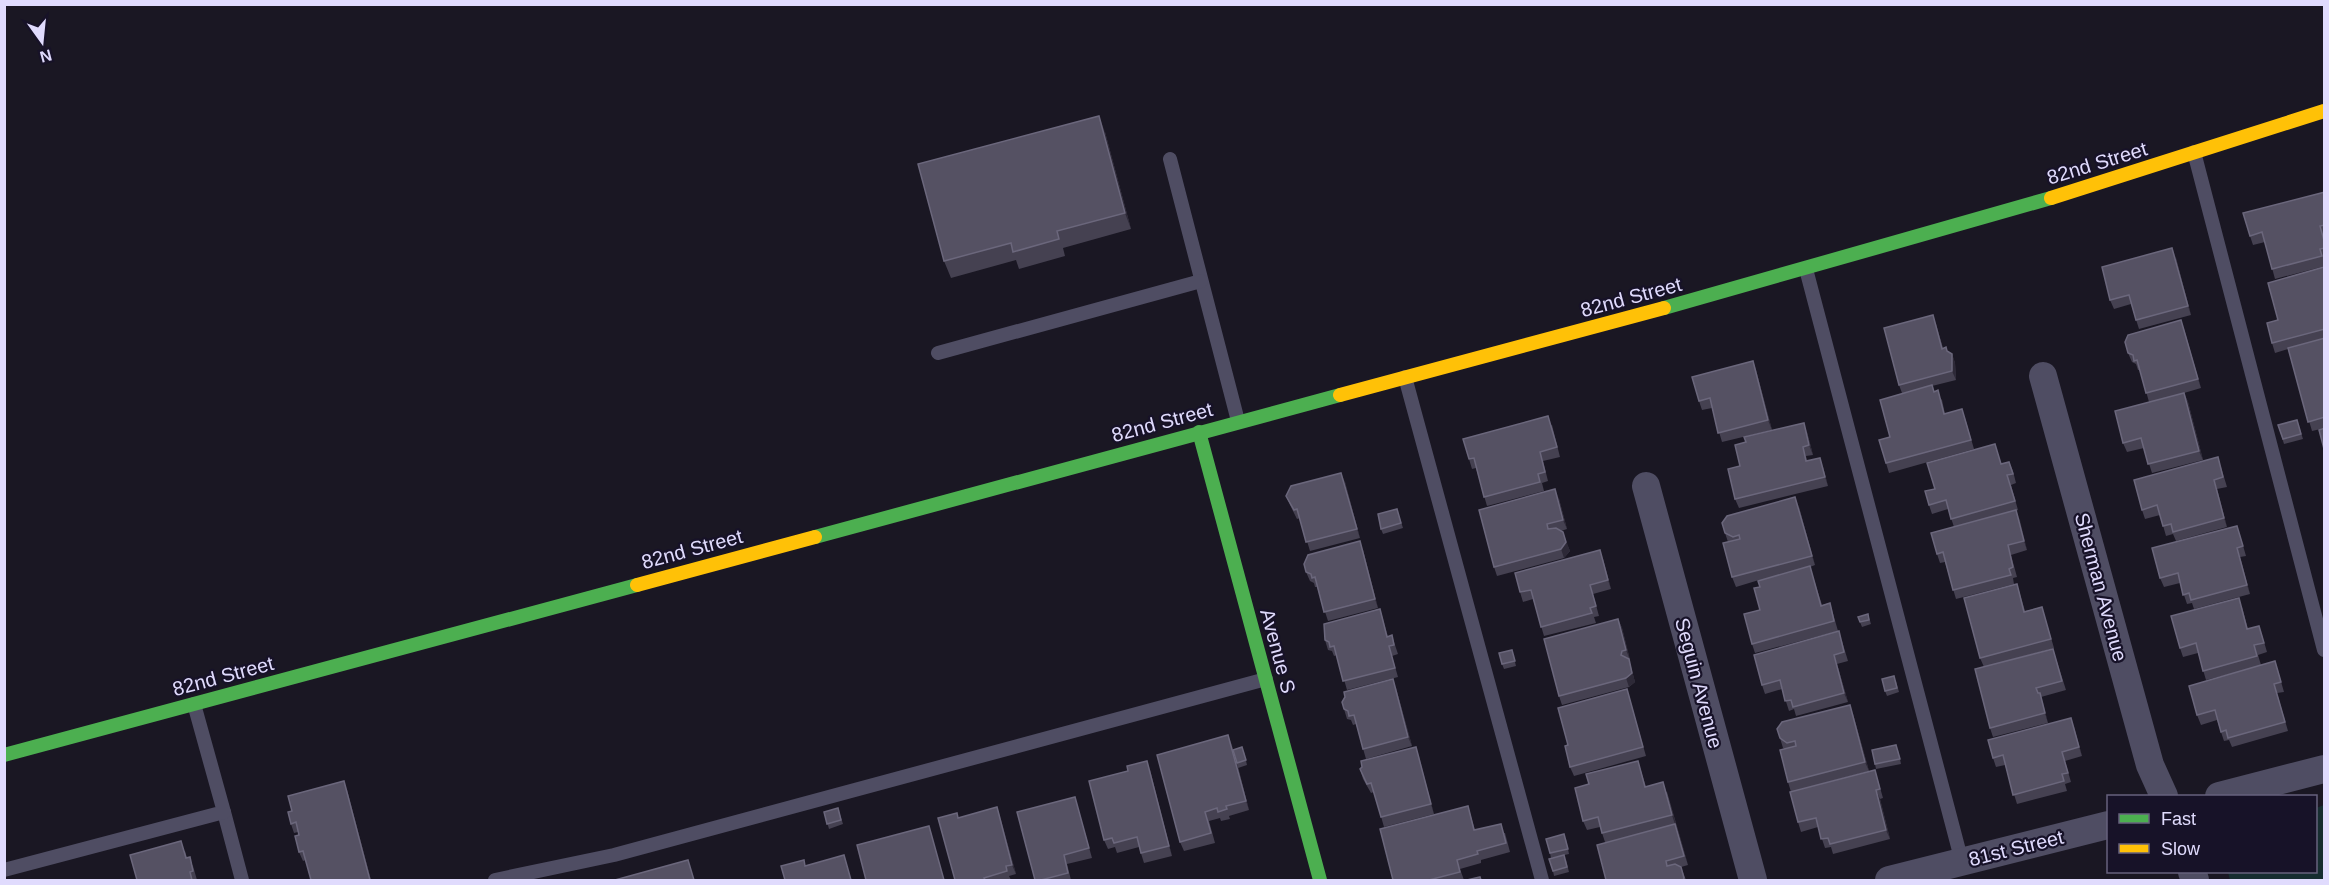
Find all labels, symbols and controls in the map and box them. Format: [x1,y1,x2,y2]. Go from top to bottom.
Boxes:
north arrow [12,12,72,72]
text: N [38,46,54,66]
street label: 82nd Street [2044,137,2150,189]
street label: 82nd Street [1578,273,1684,321]
street label: 82nd Street [1109,398,1215,446]
street label: Sherman Avenue [2071,510,2131,664]
street label: 82nd Street [639,525,745,573]
street label: Avenue S [1256,606,1300,696]
street label: Seguin Avenue [1671,615,1727,751]
street label: 82nd Street [170,652,276,700]
legend [2107,795,2317,873]
text: Fast [2161,809,2196,829]
street label: 81st Street [1966,826,2066,870]
text: Slow [2161,839,2201,859]

